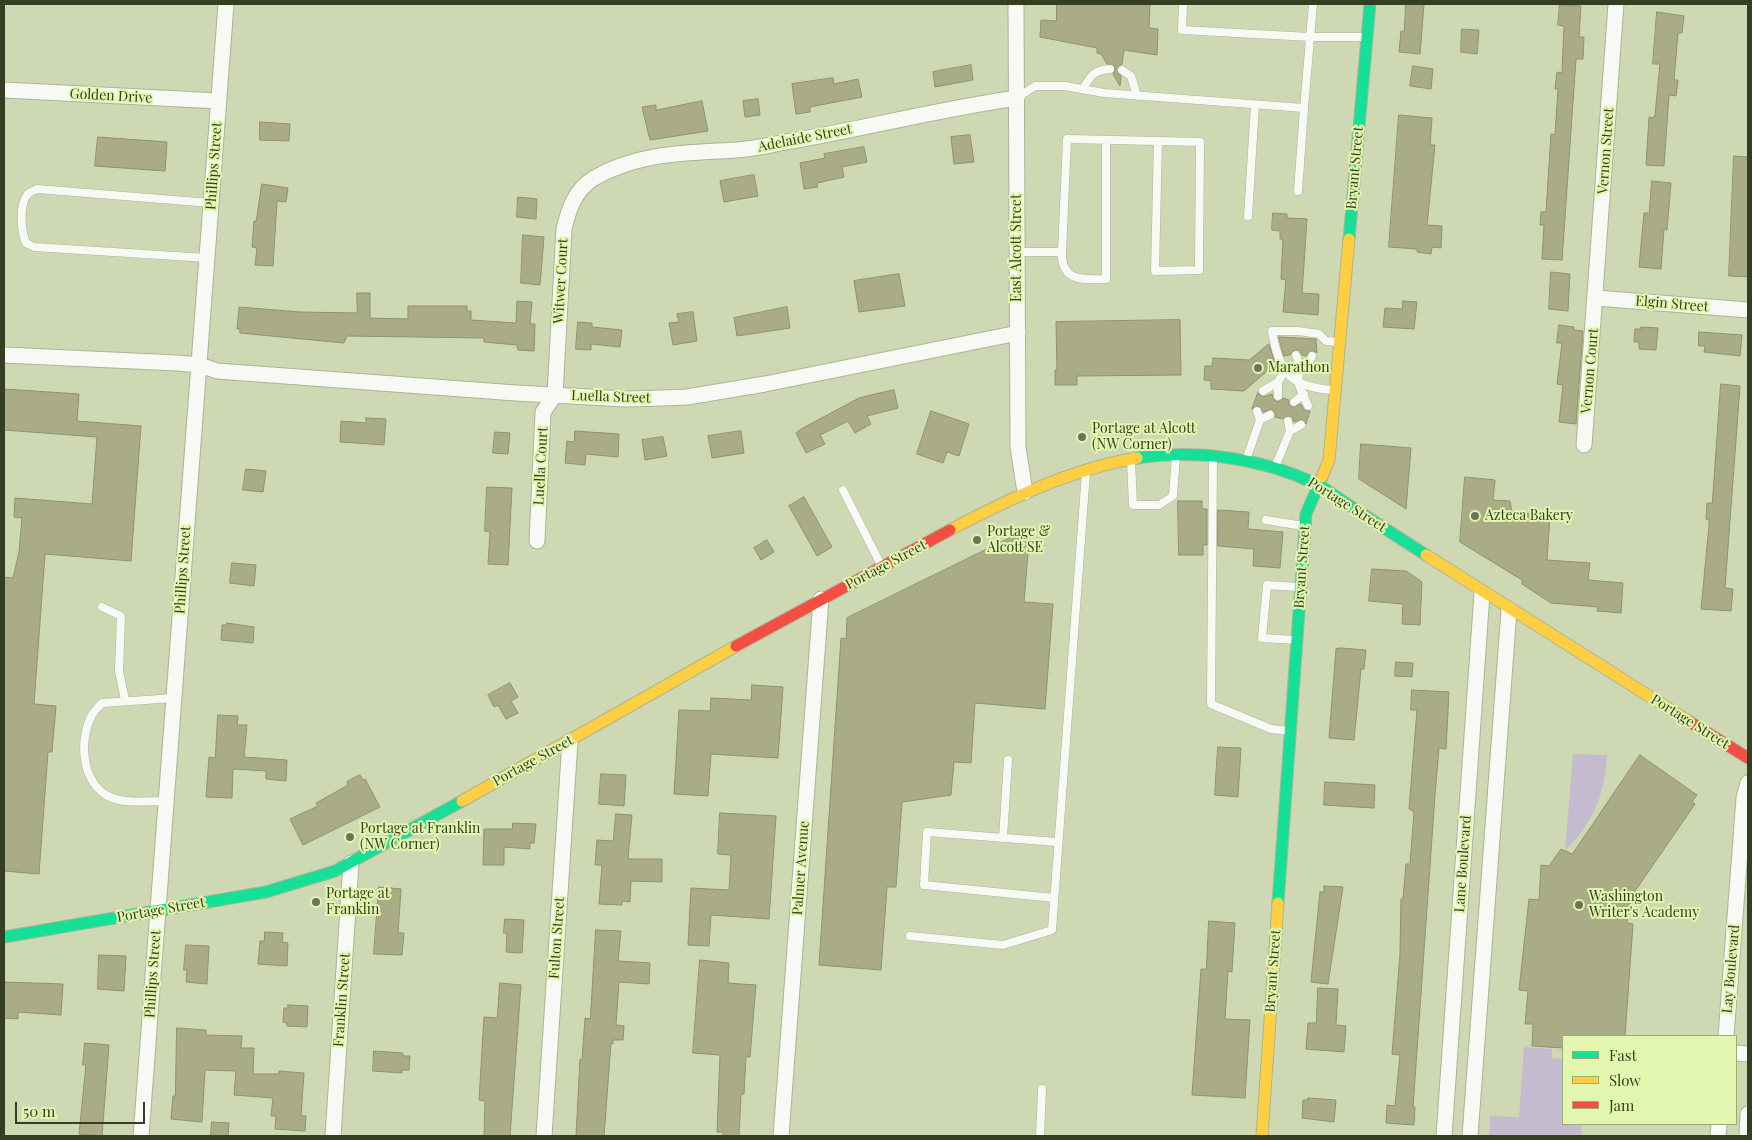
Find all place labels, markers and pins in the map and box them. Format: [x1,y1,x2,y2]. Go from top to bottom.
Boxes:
place label: Marathon [1268,360,1330,376]
marker: Marathon [1252,362,1264,374]
place label: Portage at Alcott (NW Corner) [1092,421,1196,454]
marker: Portage at Alcott (NW Corner) [1076,431,1088,443]
place label: Azteca Bakery [1485,508,1573,524]
marker: Azteca Bakery [1469,510,1481,522]
place label: Portage & Alcott SE [987,524,1050,556]
marker: Portage & Alcott SE [971,534,983,546]
place label: Portage at Franklin (NW Corner) [360,821,480,854]
marker: Portage at Franklin (NW Corner) [344,831,356,843]
place label: Portage at Franklin [326,886,390,919]
place label: Washington Writer's Academy [1589,889,1699,922]
marker: Portage at Franklin [310,896,322,908]
marker: Washington Writer's Academy [1573,899,1585,911]

